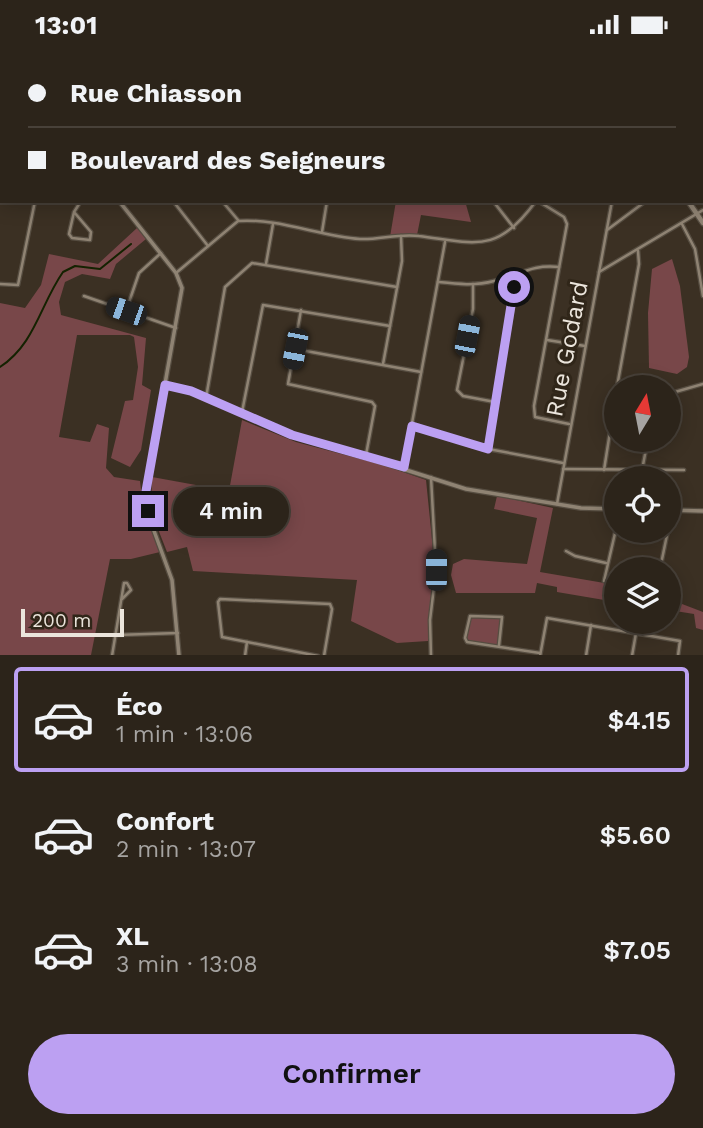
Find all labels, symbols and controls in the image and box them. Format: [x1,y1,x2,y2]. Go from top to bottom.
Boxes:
text: 13:01 [35,10,97,40]
text: Rue Chiasson [70,78,242,108]
text: Boulevard des Seigneurs [70,145,385,175]
route start [498,271,530,303]
street label: Rue Godard [540,279,594,419]
car [103,294,150,328]
car [453,313,482,359]
car [281,326,310,372]
north arrow [604,375,681,451]
map controls [604,375,681,634]
button: locate [604,466,681,543]
callout: 4 min [172,487,288,535]
route end [132,495,164,527]
text: 4 min [199,498,263,525]
car [426,549,447,591]
button: layers [604,557,681,634]
scale bar [21,607,124,638]
text: 200 m [32,609,91,632]
icon: car [32,688,95,751]
text: Éco [116,691,163,721]
text: $4.15 [608,705,671,735]
text: 1 min · 13:06 [116,721,253,748]
icon: car [32,803,95,866]
text: Confort [116,806,214,836]
text: $5.60 [600,820,671,850]
text: 2 min · 13:07 [116,836,256,863]
icon: car [32,918,95,981]
text: XL [116,921,149,951]
text: $7.05 [604,935,671,965]
text: 3 min · 13:08 [116,951,258,978]
button: Confirmer [28,1034,675,1114]

